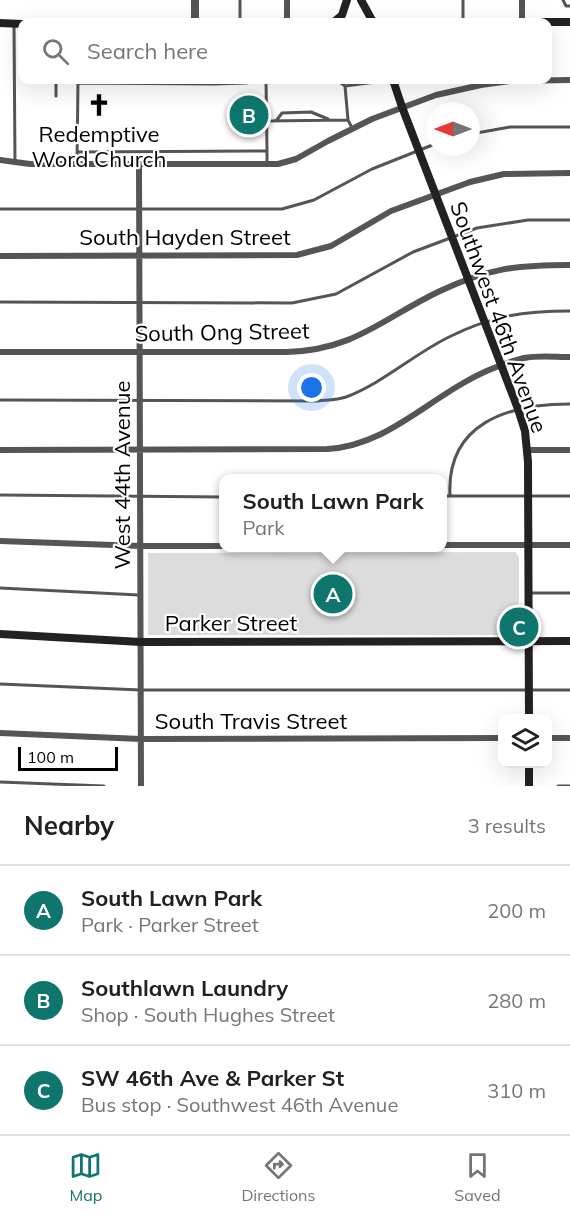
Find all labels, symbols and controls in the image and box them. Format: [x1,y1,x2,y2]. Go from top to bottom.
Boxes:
search box [18,18,552,84]
icon: search [39,35,72,68]
text: Search here [87,37,208,65]
church icon: Redemptive Word Church [86,92,112,118]
pin: B [230,92,268,138]
north arrow [426,102,480,156]
place label: Redemptive Word Church [32,120,166,173]
street label: Southwest 46th Avenue [444,198,554,436]
street label: South Hayden Street [79,223,291,251]
street label: South Ong Street [134,316,310,348]
your location [297,373,326,402]
street label: West 44th Avenue [108,381,136,569]
popup [219,474,447,552]
text: South Lawn Park [242,487,424,515]
text: Park [242,515,285,540]
pin: A [314,572,352,616]
pin: C [500,604,538,650]
street label: Parker Street [165,609,298,637]
street label: South Travis Street [155,707,347,735]
map controls [498,714,552,768]
button: layers [498,714,552,768]
scale bar [18,744,118,772]
text: 100 m [27,747,74,767]
text: Nearby [24,809,114,842]
text: 3 results [468,813,546,838]
text: South Lawn Park [81,884,262,912]
text: A [36,898,51,923]
text: 200 m [487,898,546,923]
text: Park · Parker Street [81,912,259,937]
text: Southlawn Laundry [81,974,288,1002]
text: B [37,988,50,1013]
text: 280 m [487,988,546,1013]
text: Shop · South Hughes Street [81,1002,335,1027]
text: SW 46th Ave & Parker St [81,1064,344,1092]
text: C [37,1078,50,1103]
text: 310 m [487,1078,546,1103]
text: Bus stop · Southwest 46th Avenue [81,1092,398,1117]
tab: Map [69,1149,102,1205]
tab: Directions [241,1149,315,1205]
tab: Saved [454,1149,501,1205]

